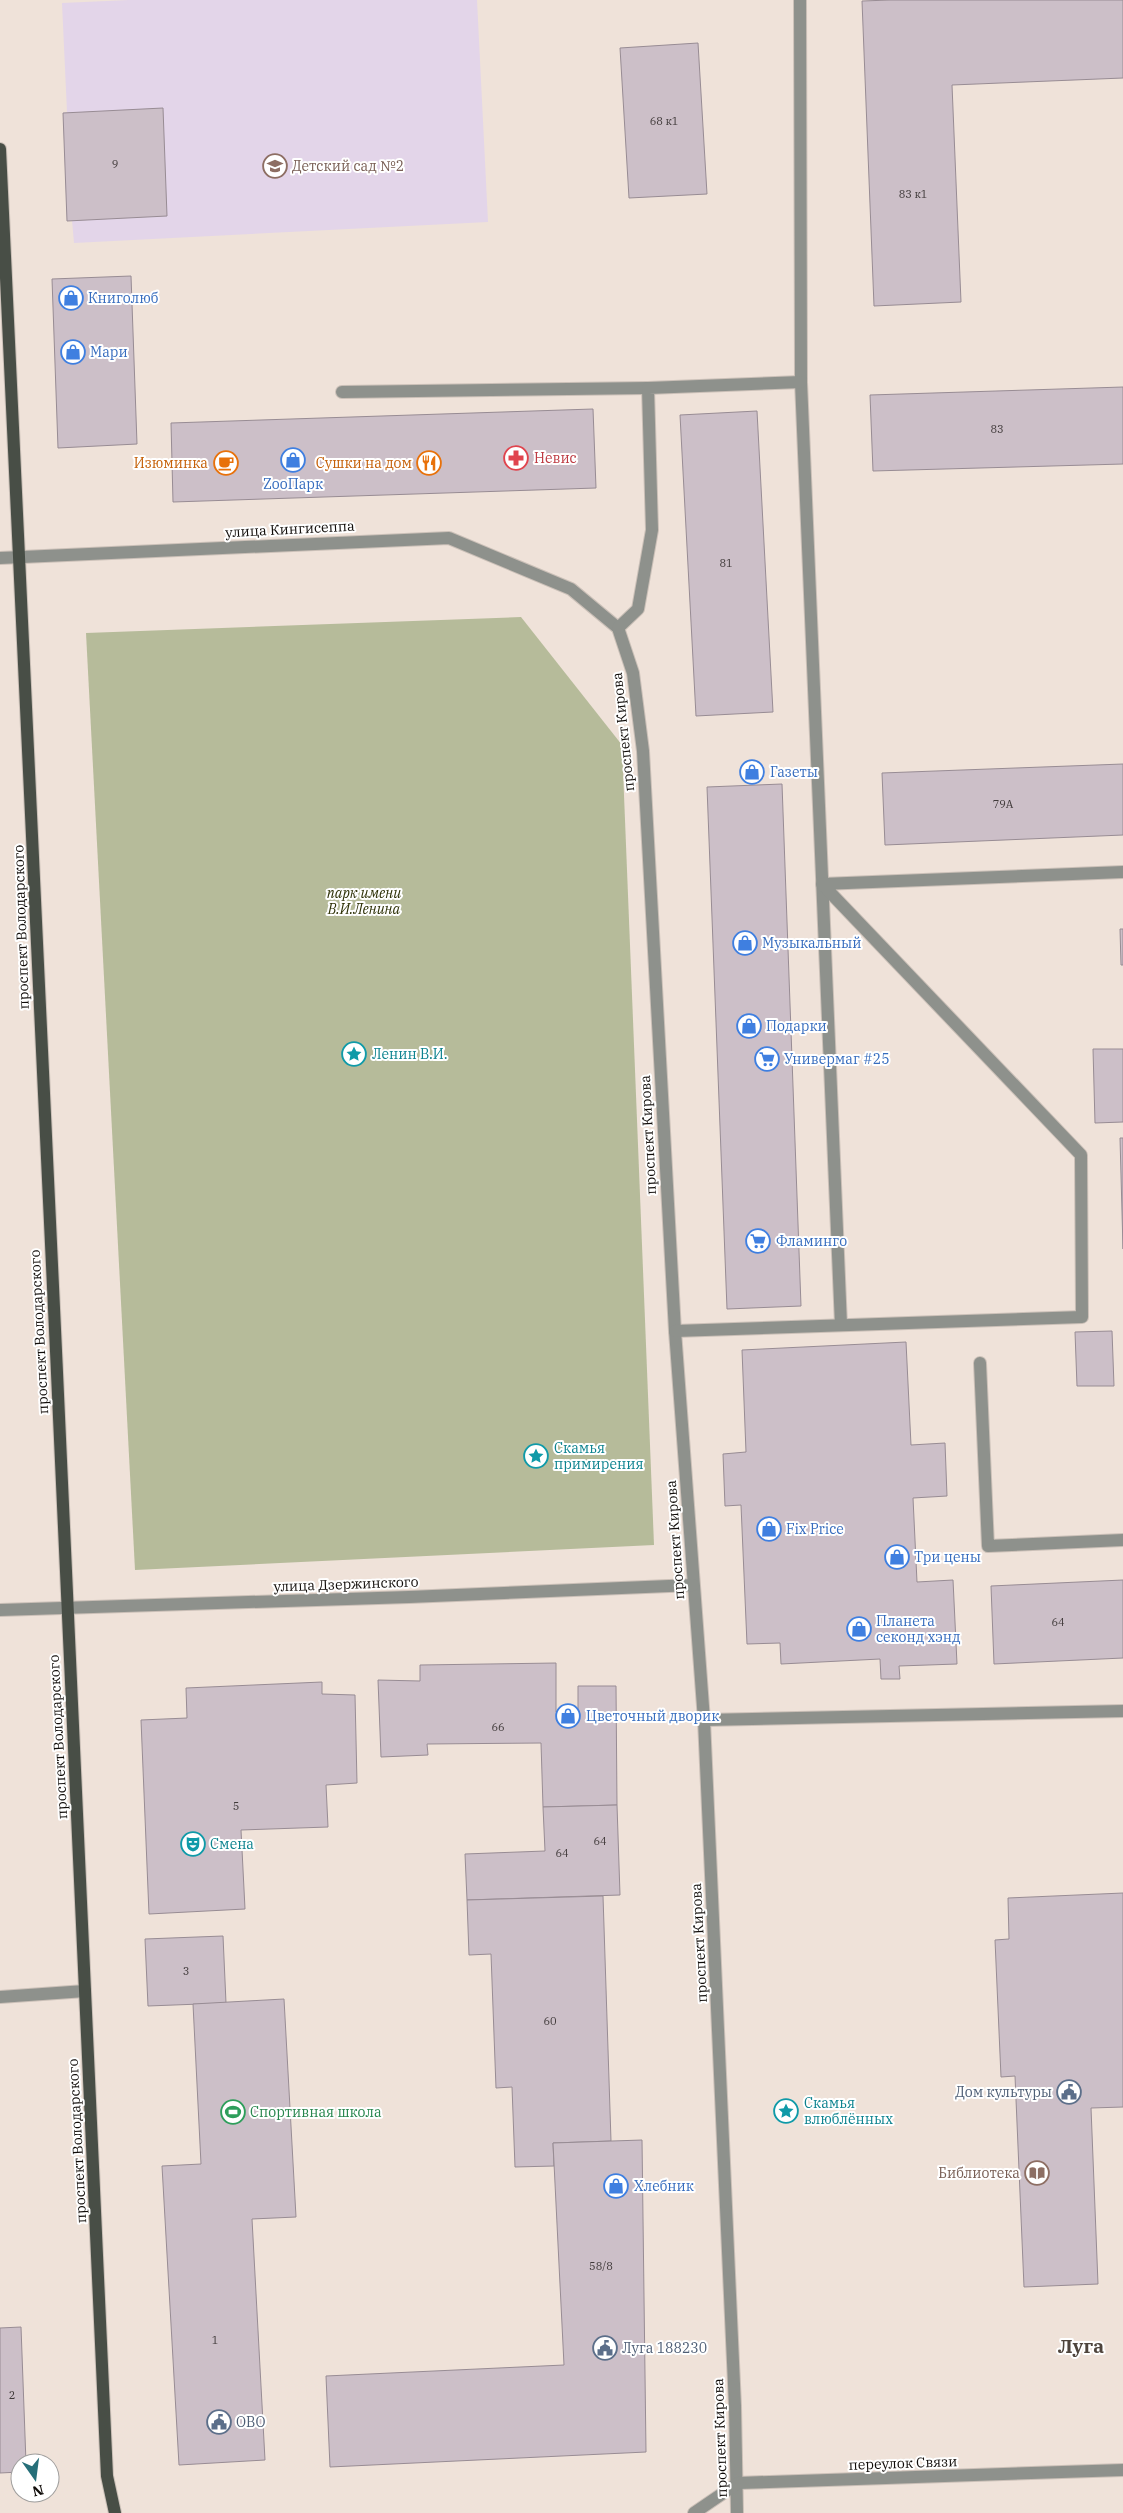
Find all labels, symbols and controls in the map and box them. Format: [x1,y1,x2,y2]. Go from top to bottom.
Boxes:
house number: 68 к1 [650,114,678,128]
school or university icon: Детский сад №2 [262,153,288,179]
house number: 9 [112,157,118,171]
place label: Детский сад №2 [292,157,404,175]
house number: 83 к1 [899,187,927,201]
shop icon: Книголюб [58,285,84,311]
place label: Книголюб [88,289,159,307]
shop icon: Мари [60,339,86,365]
place label: Мари [90,343,128,361]
house number: 83 [990,422,1004,436]
pharmacy icon: Невис [503,445,529,471]
shop icon: ZooПарк [280,447,306,473]
place label: Невис [534,449,577,467]
cafe icon: Изюминка [213,450,239,476]
restaurant icon: Сушки на дом [416,450,442,476]
place label: Изюминка [134,454,208,472]
place label: Сушки на дом [316,454,412,472]
place label: ZooПарк [263,475,323,493]
street label: улица Кингисеппа [225,517,356,541]
house number: 81 [719,556,733,570]
street label: проспект Кирова [608,671,638,792]
shop icon: Газеты [739,759,765,785]
place label: Газеты [770,763,818,781]
house number: 79А [993,797,1014,811]
street label: проспект Володарского [9,844,33,1010]
park label: парк имени В.И.Ленина [327,884,401,918]
shop icon: Музыкальный [732,930,758,956]
place label: Музыкальный [762,934,862,952]
shop icon: Подарки [736,1013,762,1039]
place label: Подарки [766,1017,827,1035]
place icon: Ленин В.И. [341,1041,367,1067]
place label: Ленин В.И. [372,1045,447,1063]
supermarket icon: Универмаг #25 [754,1046,780,1072]
place label: Универмаг #25 [784,1050,890,1068]
street label: проспект Кирова [636,1074,660,1195]
supermarket icon: Фламинго [745,1228,771,1254]
place label: Фламинго [776,1232,847,1250]
street label: проспект Володарского [26,1249,52,1415]
place label: Скамья примирения [554,1439,644,1473]
place icon: Скамья примирения [523,1443,549,1469]
street label: проспект Кирова [662,1479,688,1600]
shop icon: Fix Price [756,1516,782,1542]
place label: Fix Price [786,1520,844,1538]
shop icon: Три цены [884,1544,910,1570]
place label: Три цены [914,1548,981,1566]
street label: улица Дзержинского [273,1572,419,1596]
place label: Планета секонд хэнд [876,1612,961,1646]
house number: 64 [1051,1615,1065,1629]
shop icon: Планета секонд хэнд [846,1616,872,1642]
street label: проспект Володарского [45,1654,71,1820]
shop icon: Цветочный дворик [555,1703,581,1729]
place label: Цветочный дворик [586,1707,719,1725]
house number: 66 [491,1720,505,1734]
house number: 5 [233,1799,239,1813]
theatre icon: Смена [180,1831,206,1857]
house number: 64 [593,1834,607,1848]
place label: Смена [210,1835,254,1853]
house number: 64 [555,1846,569,1860]
street label: проспект Кирова [687,1882,711,2003]
house number: 3 [183,1964,189,1978]
house number: 60 [543,2014,557,2028]
street label: проспект Володарского [64,2058,90,2224]
public building icon: Дом культуры [1056,2079,1082,2105]
place label: Дом культуры [955,2083,1052,2101]
place label: Скамья влюблённых [804,2094,893,2128]
place icon: Скамья влюблённых [773,2098,799,2124]
sports icon: Спортивная школа [220,2099,246,2125]
place label: Спортивная школа [250,2103,382,2121]
library icon: Библиотека [1024,2160,1050,2186]
place label: Библиотека [938,2164,1020,2182]
shop icon: Хлебник [603,2173,629,2199]
place label: Хлебник [634,2177,694,2195]
house number: 58/8 [589,2259,613,2273]
house number: 1 [212,2333,218,2347]
district label: Луга [1058,2334,1104,2358]
public building icon: Луга 188230 [592,2335,618,2361]
place label: Луга 188230 [622,2339,707,2357]
street label: проспект Кирова [709,2378,731,2498]
house number: 2 [9,2388,15,2402]
public building icon: ОВО [206,2409,232,2435]
place label: ОВО [236,2413,265,2431]
street label: переулок Связи [848,2452,958,2474]
north arrow [10,2453,60,2503]
text: N [31,2481,46,2501]

